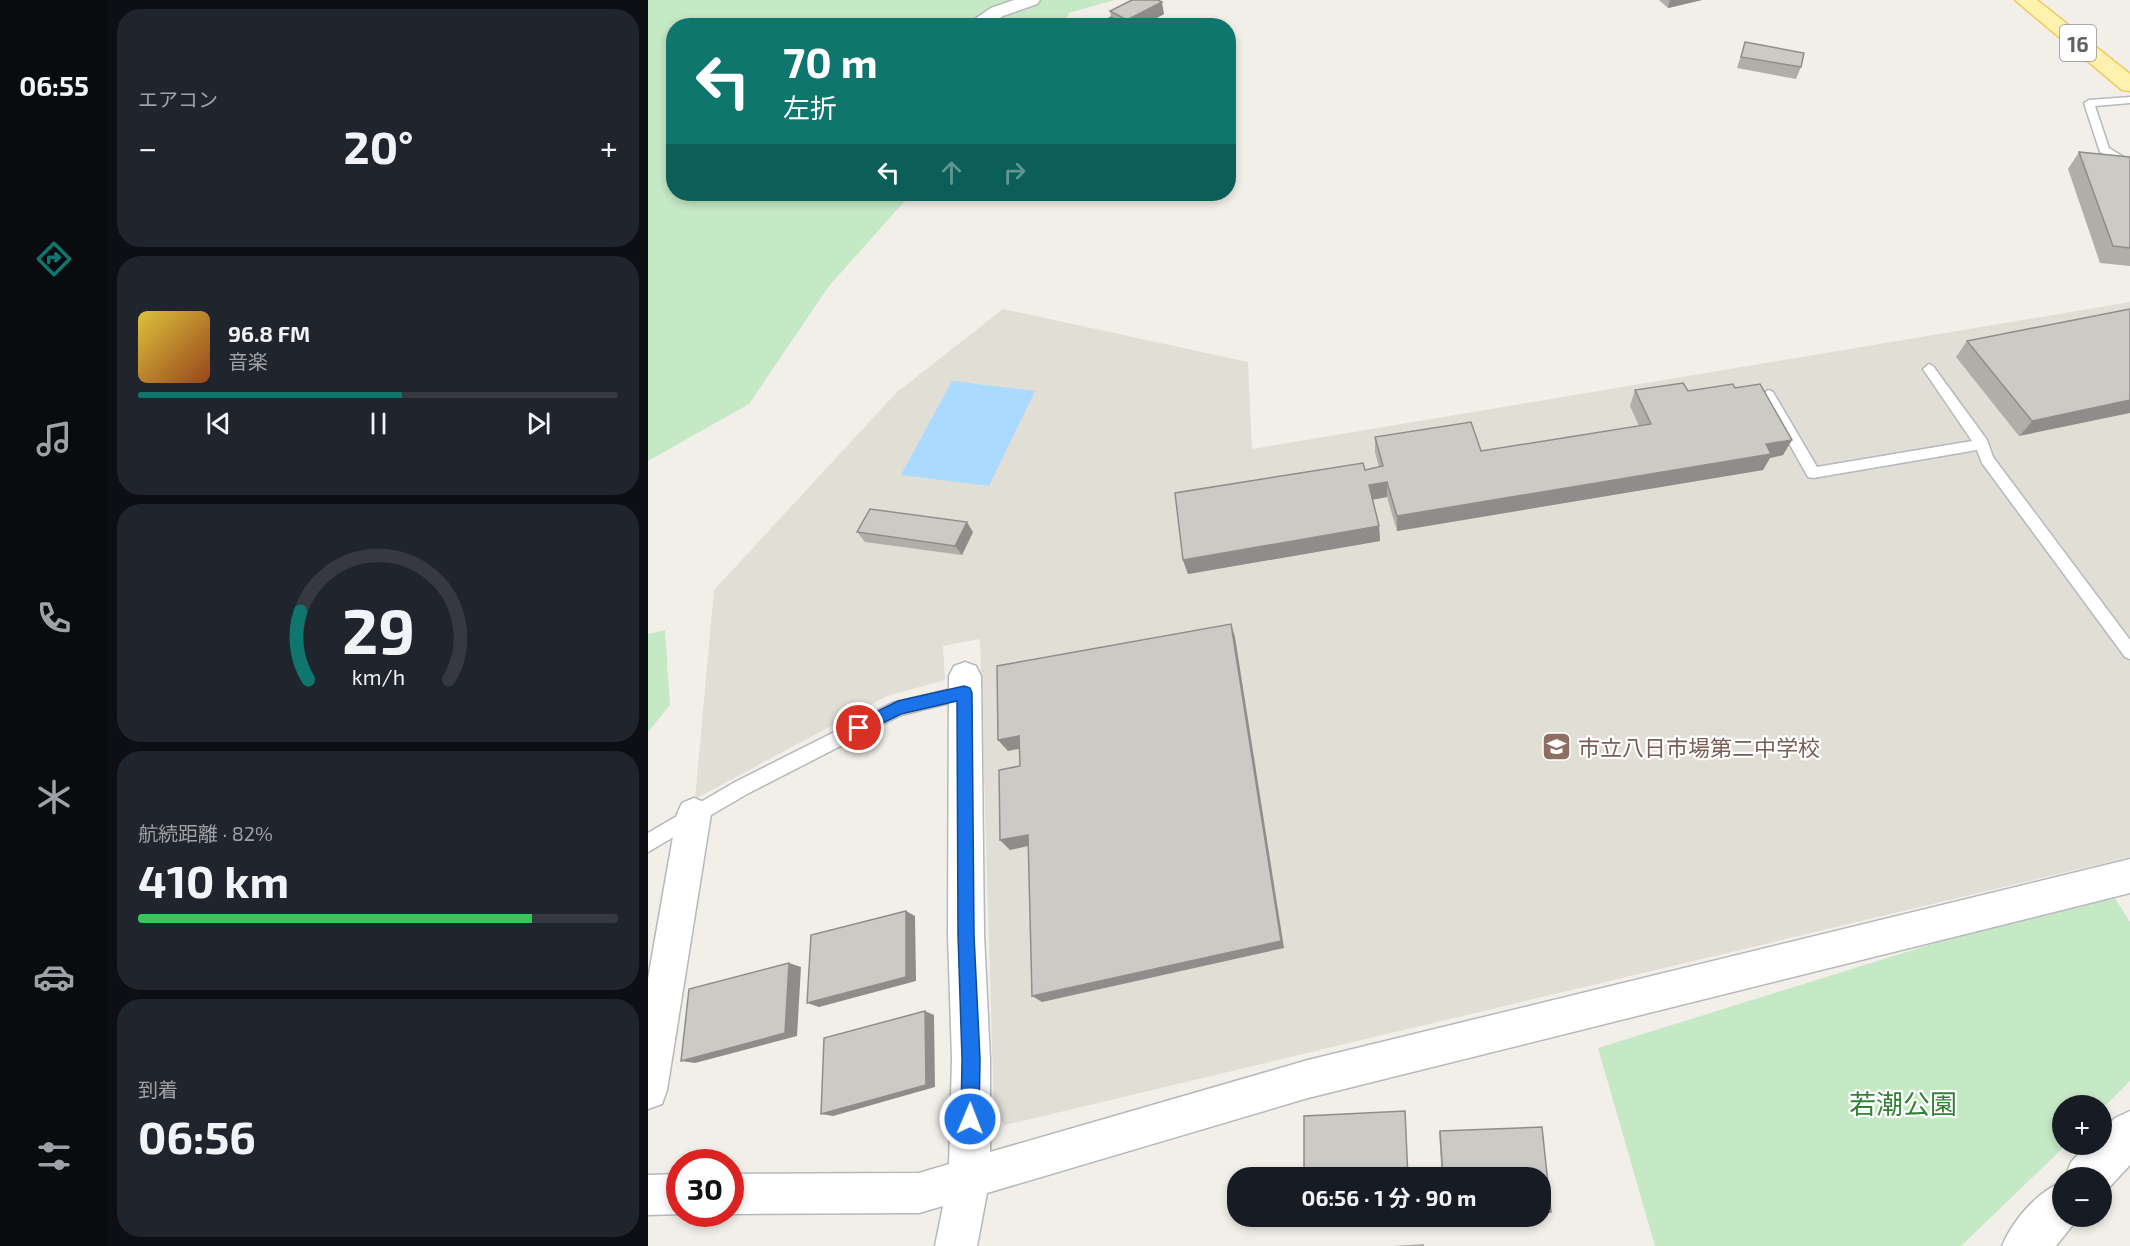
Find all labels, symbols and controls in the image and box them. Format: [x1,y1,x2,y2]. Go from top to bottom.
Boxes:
road number: 16 [2060,25,2096,61]
text: 70 m [783,36,878,86]
icon: left [684,42,762,120]
text: 06:55 [19,69,89,101]
text: エアコン [138,87,218,111]
text: 左折 [783,91,837,123]
text: 20° [344,119,414,173]
text: − [138,127,157,167]
text: + [600,127,618,167]
icon: left [872,156,905,189]
icon: ahead [935,156,968,189]
icon: right [998,156,1031,189]
icon: directions [33,238,75,280]
text: 96.8 FM [228,320,310,346]
text: 音楽 [228,349,268,373]
icon: previous [202,407,235,440]
icon: pause [362,407,395,440]
icon: next [522,407,555,440]
icon: music [33,418,75,460]
text: 29 [341,592,415,667]
icon: phone [33,597,75,639]
text: km/h [351,664,405,689]
pin [833,702,884,753]
icon: arrive [842,711,875,744]
school or university icon: 市立八日市場第二中学校 [1541,731,1573,763]
place label: 市立八日市場第二中学校 [1578,734,1820,760]
icon: climate [33,776,75,818]
text: 航続距離 · 82% [138,821,273,845]
text: 410 km [138,853,289,907]
icon: car [33,956,75,998]
text: 到着 [138,1077,178,1101]
position arrow [938,1087,1002,1151]
park label: 若潮公園 [1849,1087,1957,1119]
map controls [2052,1095,2112,1227]
button: + [2052,1095,2112,1155]
text: 06:56 [138,1109,256,1163]
icon: filters [33,1135,75,1177]
speed limit sign: 30 [666,1149,744,1227]
button: − [2052,1167,2112,1227]
text: 06:56 · 1 分 · 90 m [1302,1184,1476,1210]

